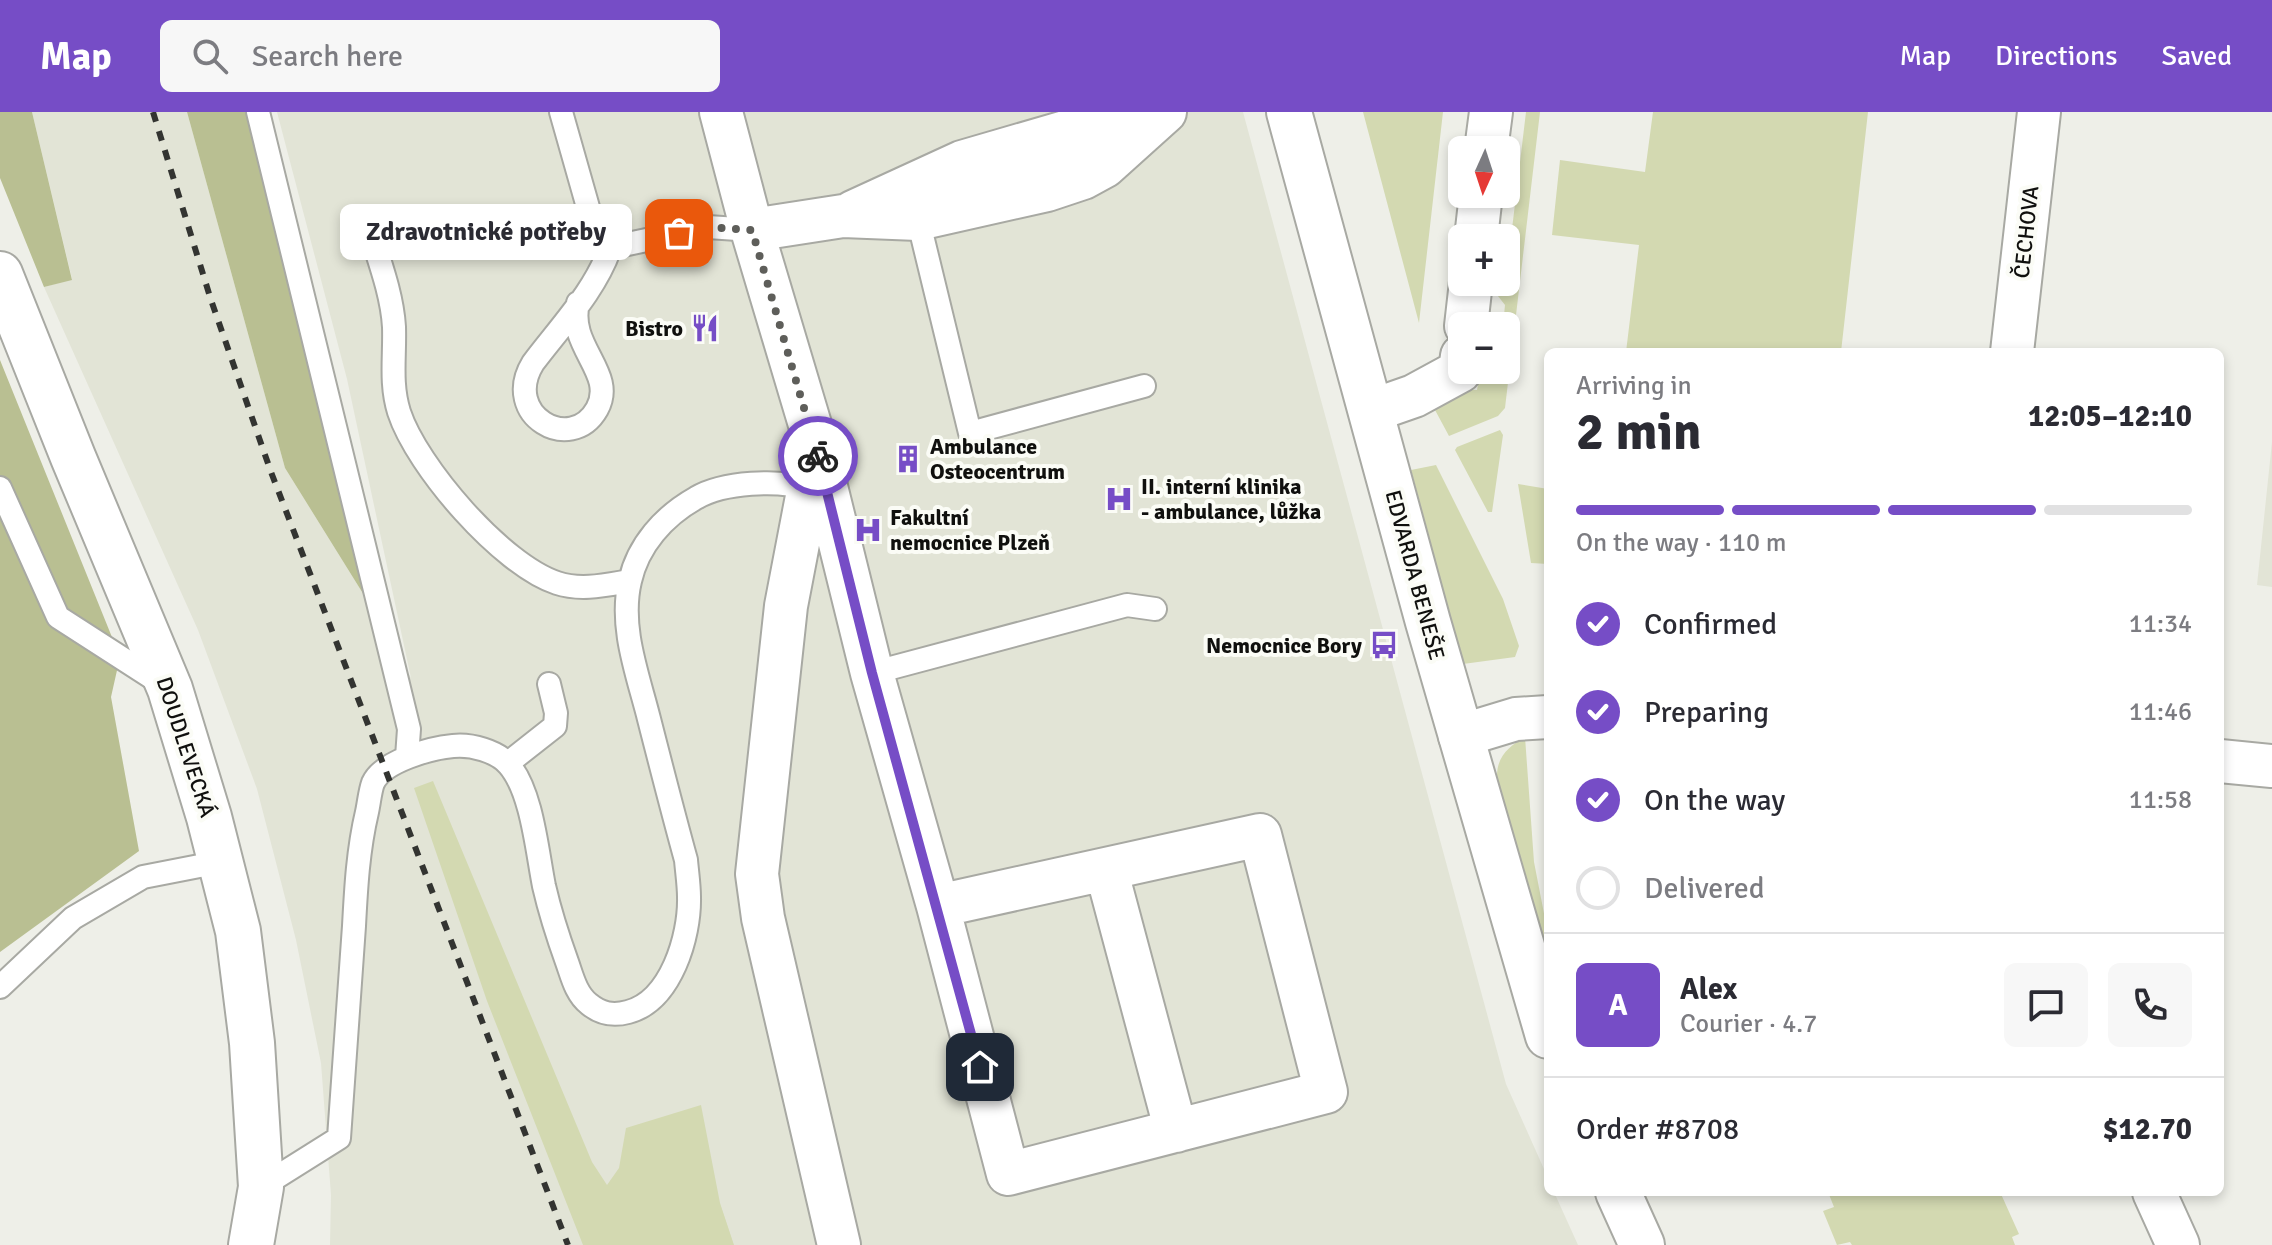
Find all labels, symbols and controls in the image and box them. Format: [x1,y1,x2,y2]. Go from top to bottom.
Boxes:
search box [160,20,720,92]
text: Map [40,33,112,80]
icon: search [188,34,232,78]
text: Search here [252,38,403,75]
text: Map [1899,39,1951,73]
text: Directions [1995,39,2117,73]
text: Saved [2161,39,2232,73]
north arrow [1448,136,1520,208]
map controls [1448,136,1520,384]
street label: ČECHOVA [2008,184,2044,280]
pin [645,199,713,267]
callout: Zdravotnické potřeby [339,205,631,261]
icon: bag [657,211,701,255]
text: Zdravotnické potřeby [366,216,606,248]
button: + [1448,224,1520,296]
button: − [1448,312,1520,384]
restaurant icon: Bistro [690,313,720,343]
place label: Bistro [625,315,683,342]
text: Arriving in [1576,370,1692,402]
text: 12:05–12:10 [2028,398,2192,435]
text: 2 min [1576,400,1702,464]
courier [778,416,858,496]
place label: Ambulance Osteocentrum [930,433,1065,485]
icon: bike [796,434,840,478]
building icon: Ambulance Osteocentrum [893,444,923,474]
place label: II. interní klinika - ambulance, lůžka [1141,473,1321,525]
hospital icon: II. interní klinika - ambulance, lůžka [1104,484,1134,514]
street label: EDVARDA BENEŠE [1379,487,1451,663]
place label: Fakultní nemocnice Plzeň [890,504,1050,556]
hospital icon: Fakultní nemocnice Plzeň [853,515,883,545]
text: On the way · 110 m [1576,527,1786,559]
icon: check [1576,602,1620,646]
text: Confirmed [1644,606,1777,643]
text: 11:34 [2129,608,2192,640]
bus stop icon: Nemocnice Bory [1369,630,1399,660]
place label: Nemocnice Bory [1206,632,1362,659]
street label: DOUDLEVECKÁ [151,673,222,821]
icon: check [1576,690,1620,734]
text: Preparing [1644,694,1769,731]
text: 11:46 [2129,696,2192,728]
icon: check [1576,778,1620,822]
text: On the way [1644,782,1785,819]
text: 11:58 [2129,784,2192,816]
text: Delivered [1644,870,1765,907]
button: chat [2004,963,2088,1047]
button: phone [2108,963,2192,1047]
text: Alex [1680,971,1737,1008]
text: A [1608,987,1628,1024]
text: Courier · 4.7 [1680,1008,1817,1040]
pin [946,1033,1014,1101]
icon: home [958,1045,1002,1089]
text: Order #8708 [1576,1111,1739,1148]
text: $12.70 [2102,1111,2192,1148]

